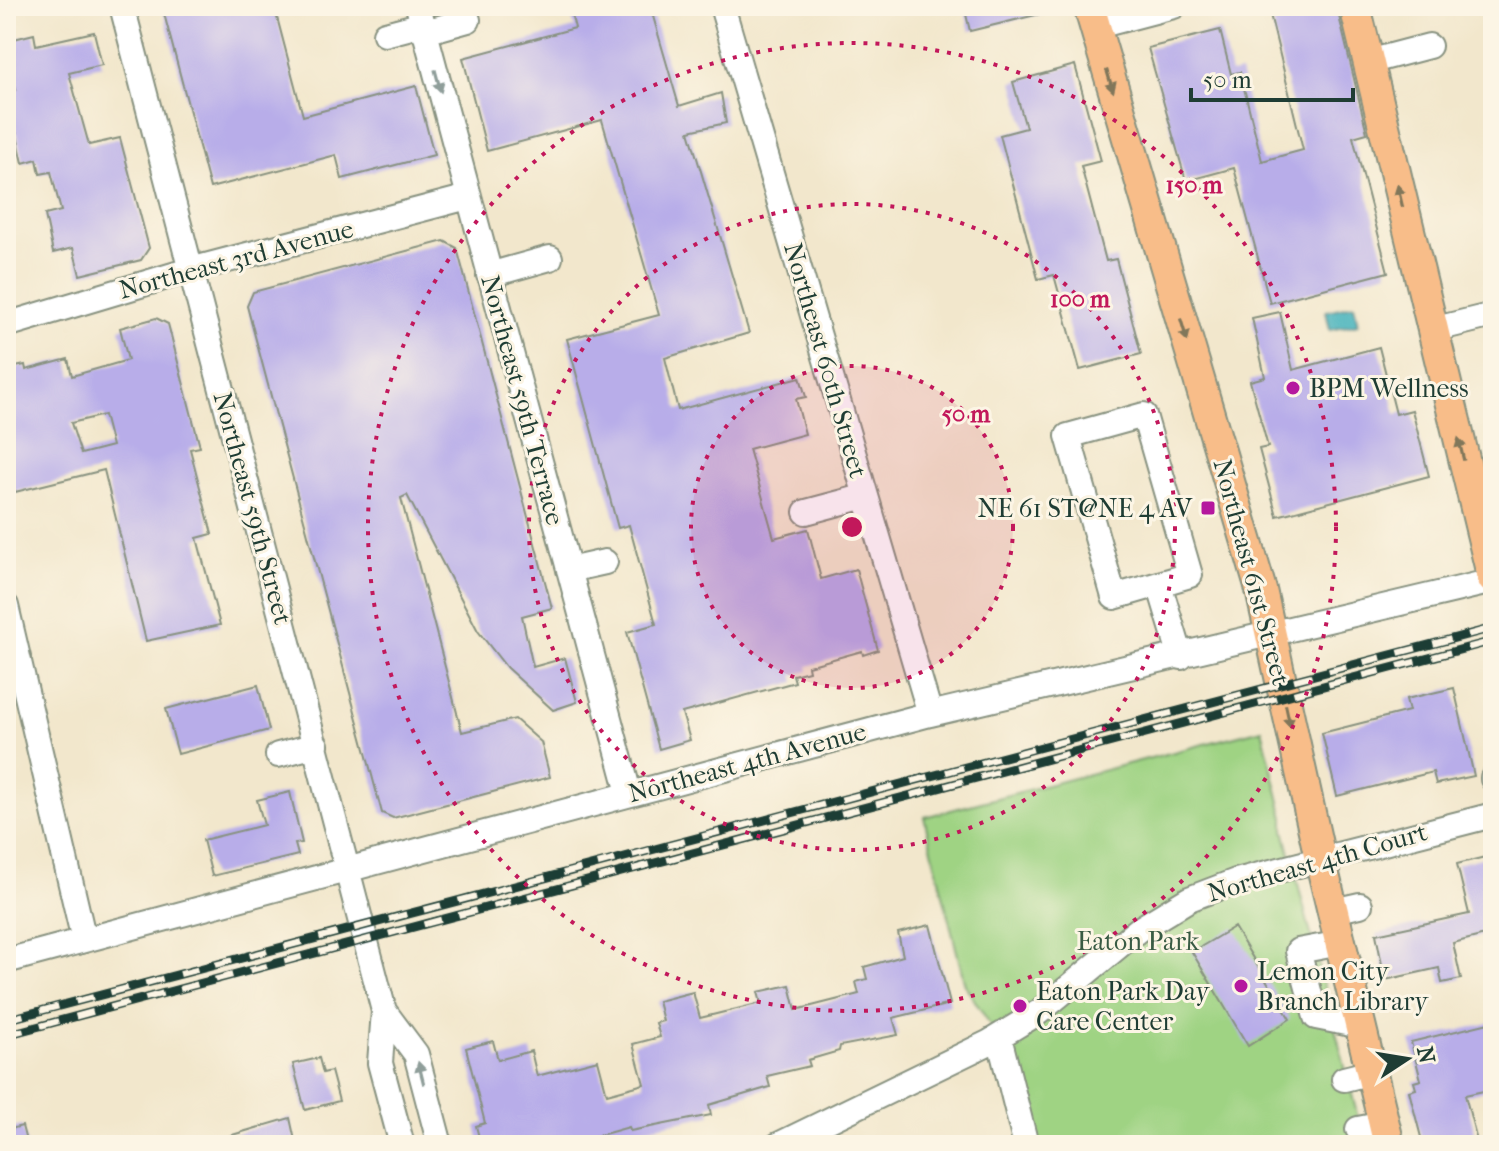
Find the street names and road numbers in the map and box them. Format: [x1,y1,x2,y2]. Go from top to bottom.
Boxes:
street label: Northeast 3rd Avenue [115,213,357,306]
street label: Northeast 60th Street [777,239,874,482]
street label: Northeast 59th Terrace [474,272,571,529]
street label: Northeast 59th Street [207,388,299,628]
street label: Northeast 61st Street [1206,456,1297,689]
street label: Northeast 4th Avenue [625,716,870,809]
street label: Northeast 4th Court [1204,816,1431,909]

